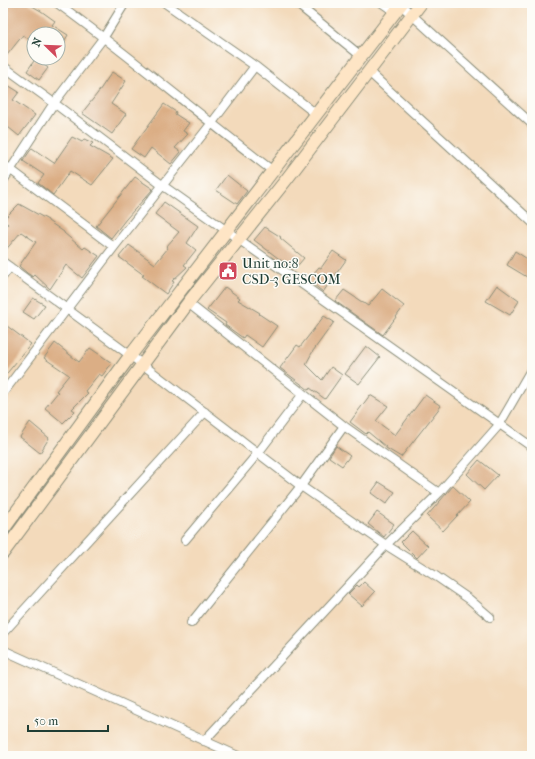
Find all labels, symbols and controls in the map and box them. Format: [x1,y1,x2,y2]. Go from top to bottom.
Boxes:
north arrow [26,26,66,66]
text: N [30,35,45,49]
place label: Unit no:8 CSD-3 GESCOM [242,255,341,288]
public building icon: Unit no:8 CSD-3 GESCOM [217,260,239,282]
scale bar [28,707,108,733]
text: 50 m [34,714,58,728]

